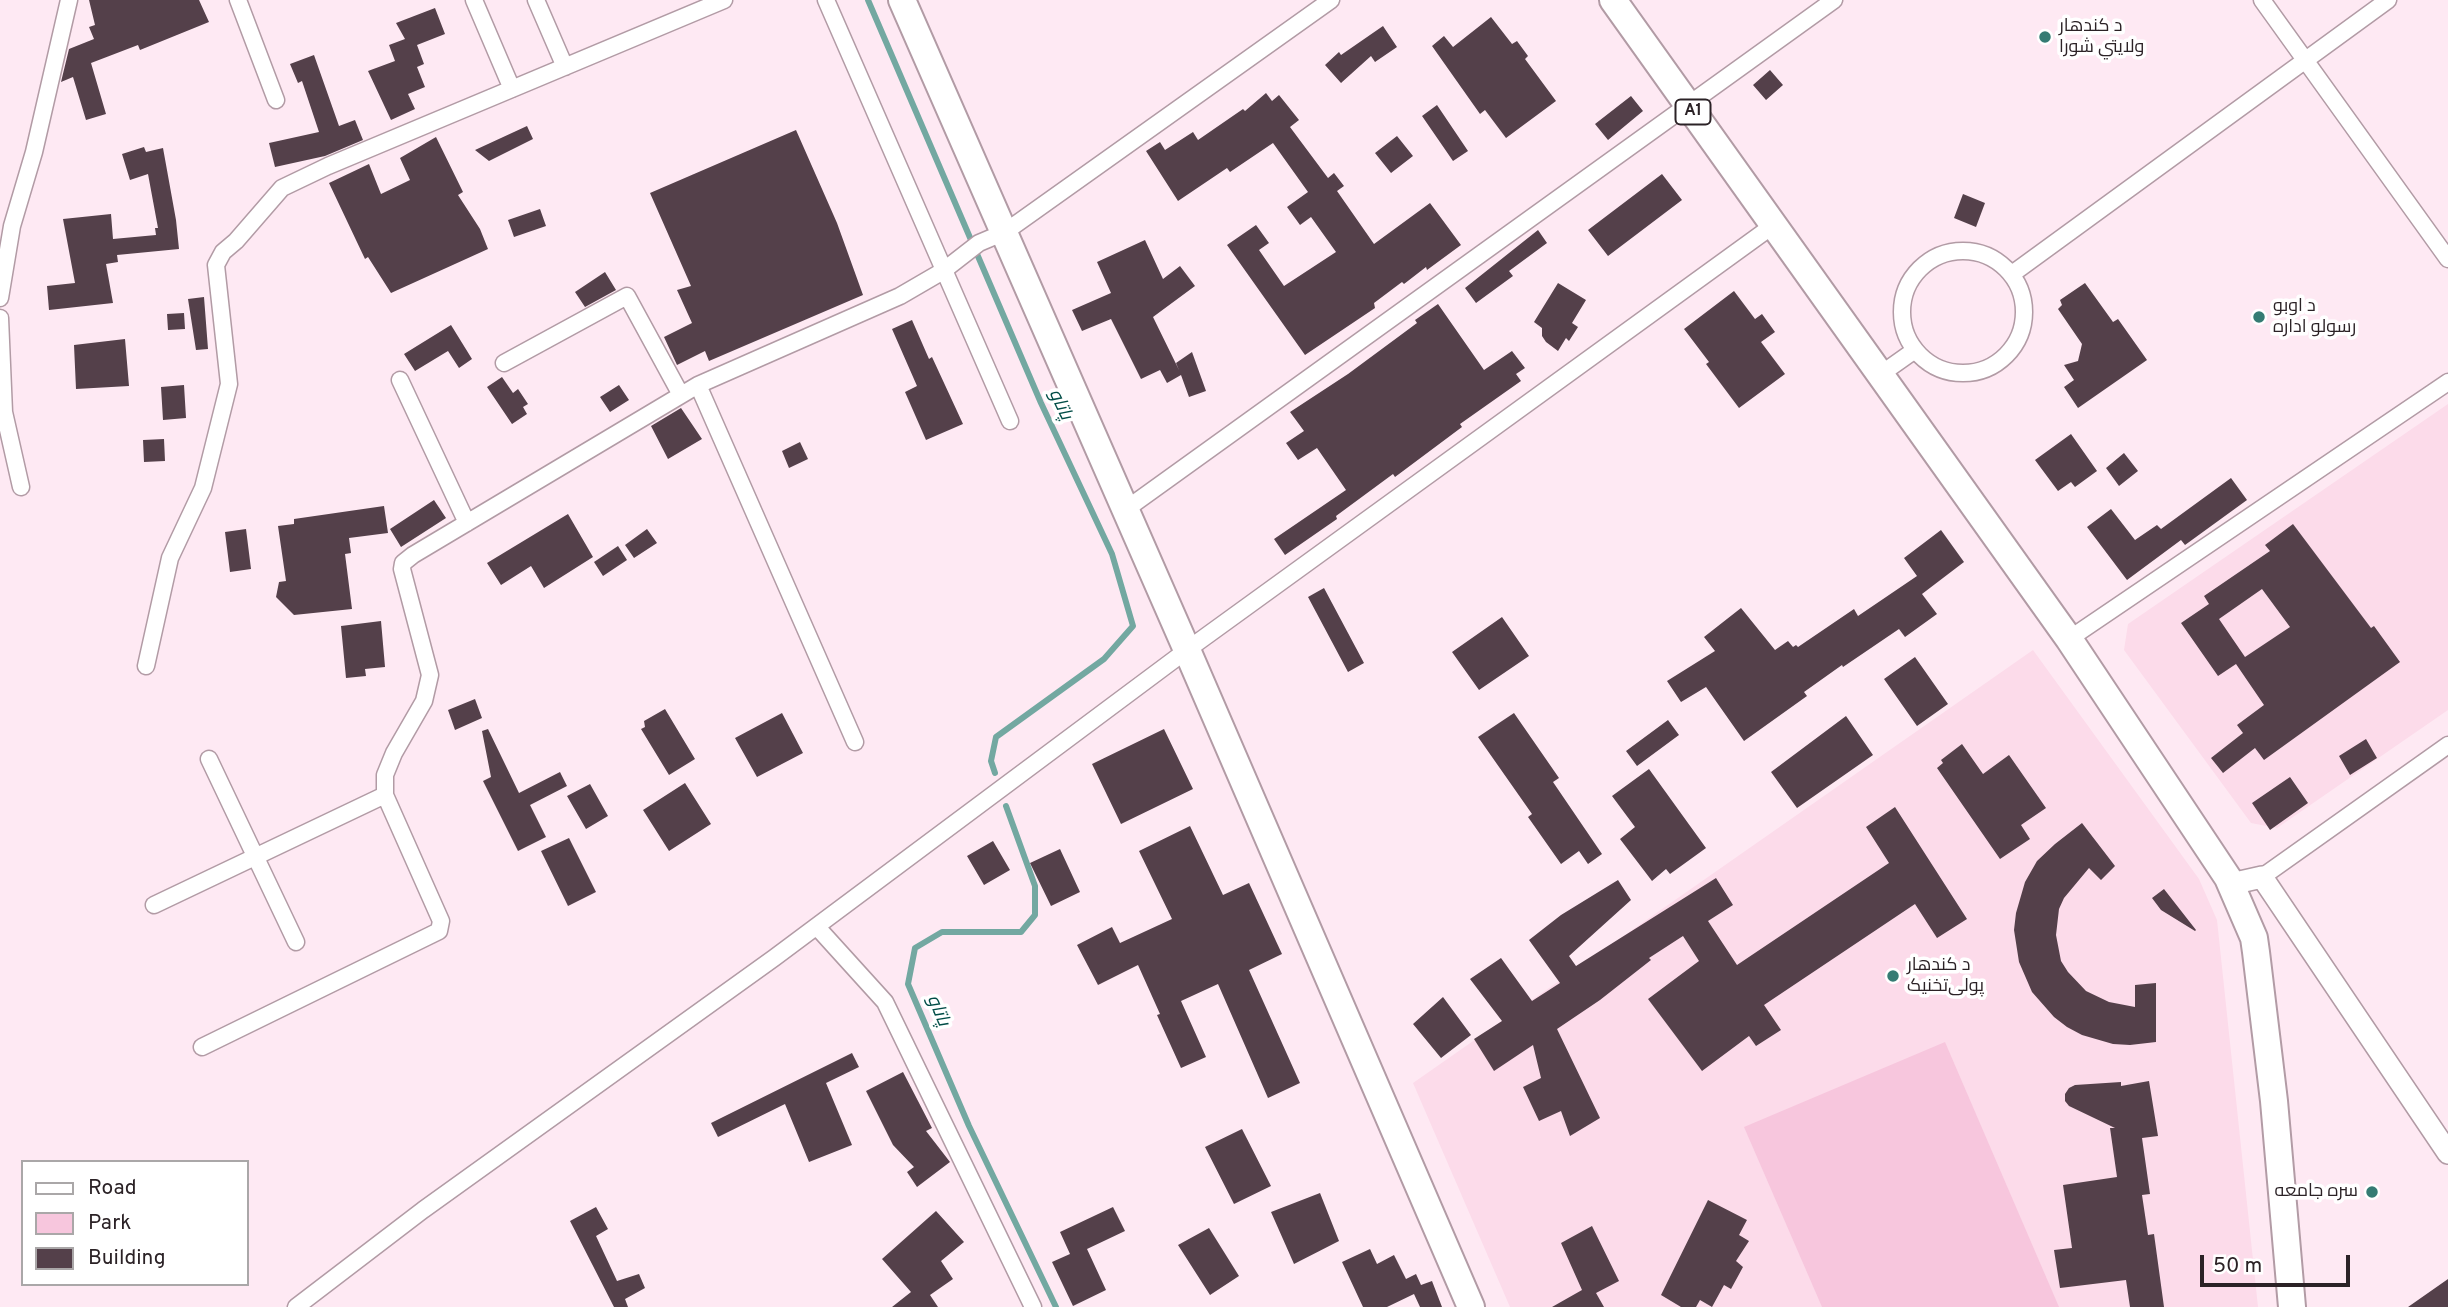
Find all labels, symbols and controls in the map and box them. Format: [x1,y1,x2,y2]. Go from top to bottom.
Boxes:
place label: د کندهار ولايتي شورا [2059,16,2144,58]
marker: د کندهار ولايتي شورا [2037,29,2053,45]
road number: A1 [1676,100,1710,124]
place label: د اوبو رسولو اداره [2273,296,2356,338]
marker: د اوبو رسولو اداره [2251,309,2267,325]
water label: پاتاو [1042,386,1076,424]
place label: د کندهار پولی‌تخنیک [1907,955,1984,998]
marker: د کندهار پولی‌تخنیک [1885,968,1901,984]
water label: پاتاو [920,992,954,1030]
legend [21,1160,248,1286]
text: Road [88,1175,137,1202]
place label: سره جامعه [2275,1181,2358,1203]
marker: سره جامعه [2364,1184,2380,1200]
text: Park [88,1210,131,1237]
scale bar [2203,1240,2354,1284]
text: Building [88,1245,166,1272]
text: 50 m [2213,1253,2262,1280]

